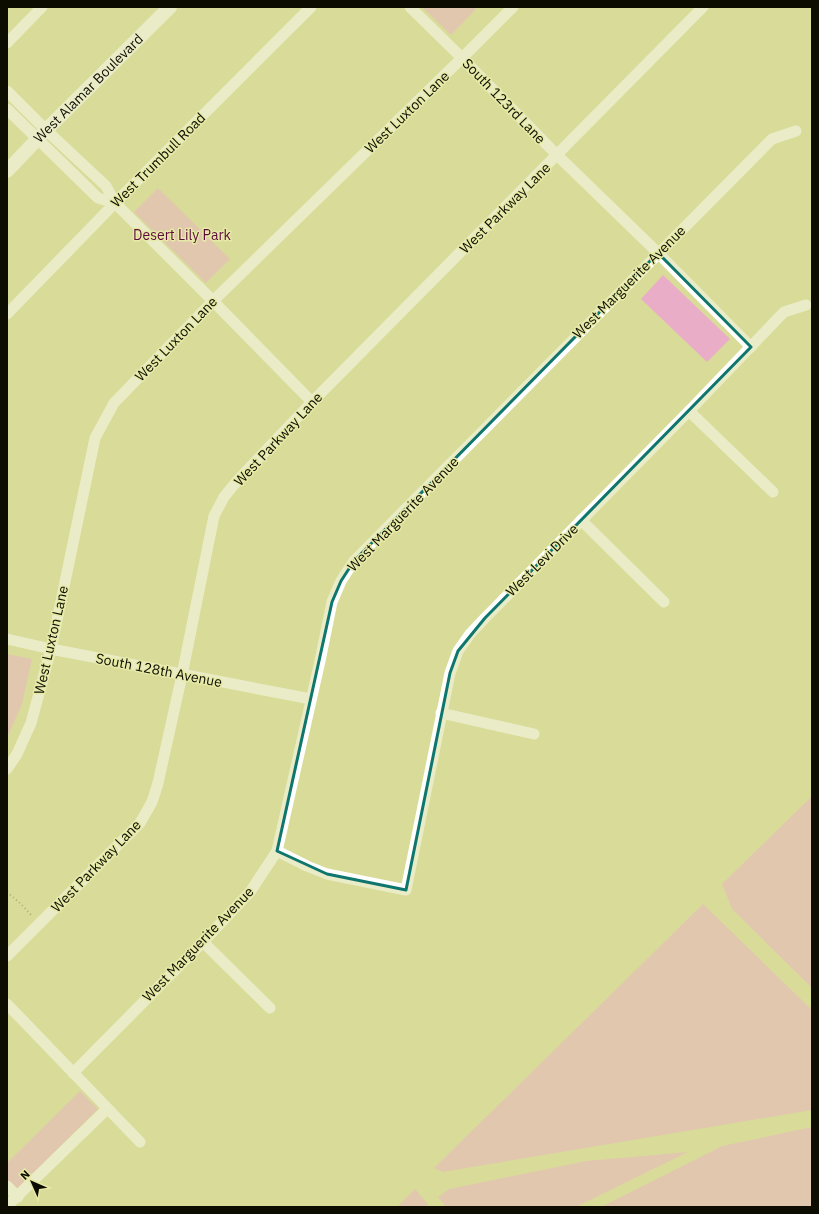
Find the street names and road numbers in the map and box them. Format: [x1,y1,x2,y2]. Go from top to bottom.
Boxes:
street label: West Alamar Boulevard [30,30,147,146]
street label: South 123rd Lane [459,55,550,148]
street label: West Luxton Lane [361,67,453,157]
street label: West Trumbull Road [107,109,209,211]
street label: West Parkway Lane [456,158,555,257]
street label: West Marguerite Avenue [569,221,690,342]
street label: West Luxton Lane [131,293,221,385]
street label: West Parkway Lane [230,388,326,490]
street label: West Marguerite Avenue [343,453,463,575]
street label: West Levi Drive [502,520,582,600]
street label: West Luxton Lane [30,584,72,696]
street label: South 128th Avenue [94,649,224,691]
street label: West Parkway Lane [47,816,145,916]
street label: West Marguerite Avenue [138,883,258,1005]

